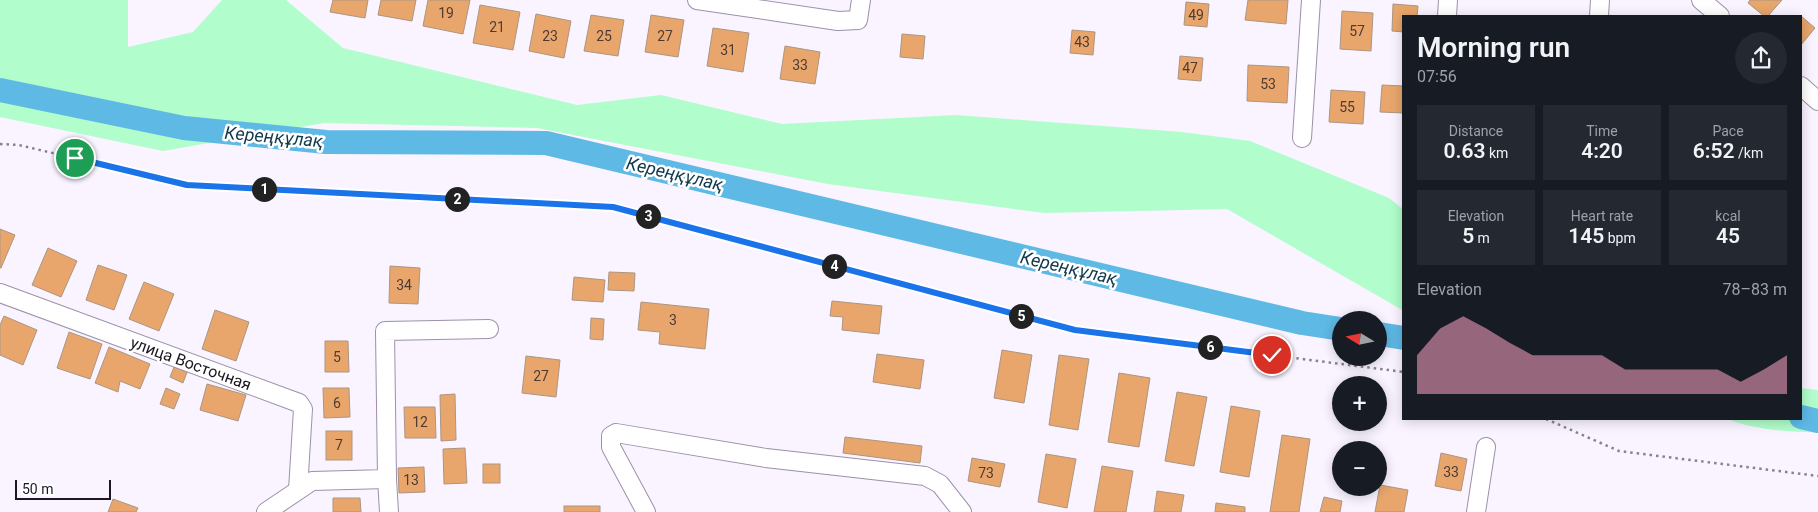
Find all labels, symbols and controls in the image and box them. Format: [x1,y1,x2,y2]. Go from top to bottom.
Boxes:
house number: 19 [438,5,454,21]
house number: 49 [1188,7,1204,23]
house number: 21 [489,19,505,35]
house number: 57 [1349,23,1365,39]
house number: 23 [542,28,558,44]
house number: 25 [596,28,612,44]
house number: 27 [657,28,673,44]
text: Morning run [1417,31,1570,64]
button: share [1735,32,1787,84]
house number: 43 [1074,34,1090,50]
house number: 31 [720,42,736,58]
house number: 33 [792,57,808,73]
house number: 47 [1182,60,1198,76]
text: 07:56 [1417,67,1457,86]
house number: 53 [1260,76,1276,92]
house number: 55 [1339,99,1355,115]
water label: Кереңқұлақ [224,122,324,151]
text: Distance [1449,123,1503,139]
text: Time [1586,123,1618,139]
text: Pace [1712,123,1744,139]
pin [54,137,96,179]
text: 0.63 [1444,139,1486,163]
text: 4:20 [1581,139,1623,163]
text: 6:52 [1693,139,1735,163]
icon: arrive [61,144,89,172]
text: km [1486,145,1508,161]
text: /km [1735,145,1763,161]
water label: Кереңқұлақ [624,152,726,195]
pin: 1 [252,176,276,202]
text: 1 [260,181,269,197]
pin: 2 [444,186,470,212]
text: 2 [453,191,462,207]
pin: 3 [636,204,660,228]
text: 3 [644,208,653,224]
text: Elevation [1448,208,1504,224]
text: Heart rate [1571,208,1633,224]
text: kcal [1715,208,1741,224]
text: 5 [1462,224,1474,248]
text: 145 [1568,224,1604,248]
text: 45 [1716,224,1740,248]
text: m [1474,230,1490,246]
text: bpm [1604,230,1636,246]
water label: Кереңқұлақ [1018,246,1120,289]
pin: 4 [822,254,846,278]
text: 4 [830,258,839,274]
house number: 34 [396,277,412,293]
text: Elevation [1417,280,1482,299]
text: 78–83 m [1723,280,1787,299]
pin: 5 [1008,304,1034,328]
text: 5 [1017,308,1026,324]
north arrow [1332,311,1388,366]
map controls [1332,311,1387,496]
house number: 3 [669,312,677,328]
street label: улица Восточная [128,333,254,394]
pin: 6 [1198,334,1222,360]
pin [1251,334,1293,376]
text: 6 [1206,339,1215,355]
icon: check [1258,341,1286,369]
house number: 5 [333,349,341,365]
house number: 27 [533,368,549,384]
button: + [1332,376,1387,431]
house number: 6 [333,395,341,411]
house number: 12 [412,414,428,430]
house number: 7 [335,437,343,453]
button: − [1332,441,1387,496]
house number: 33 [1443,464,1459,480]
house number: 73 [978,465,994,481]
house number: 13 [403,472,419,488]
scale bar [15,477,111,500]
text: 50 m [22,481,54,497]

